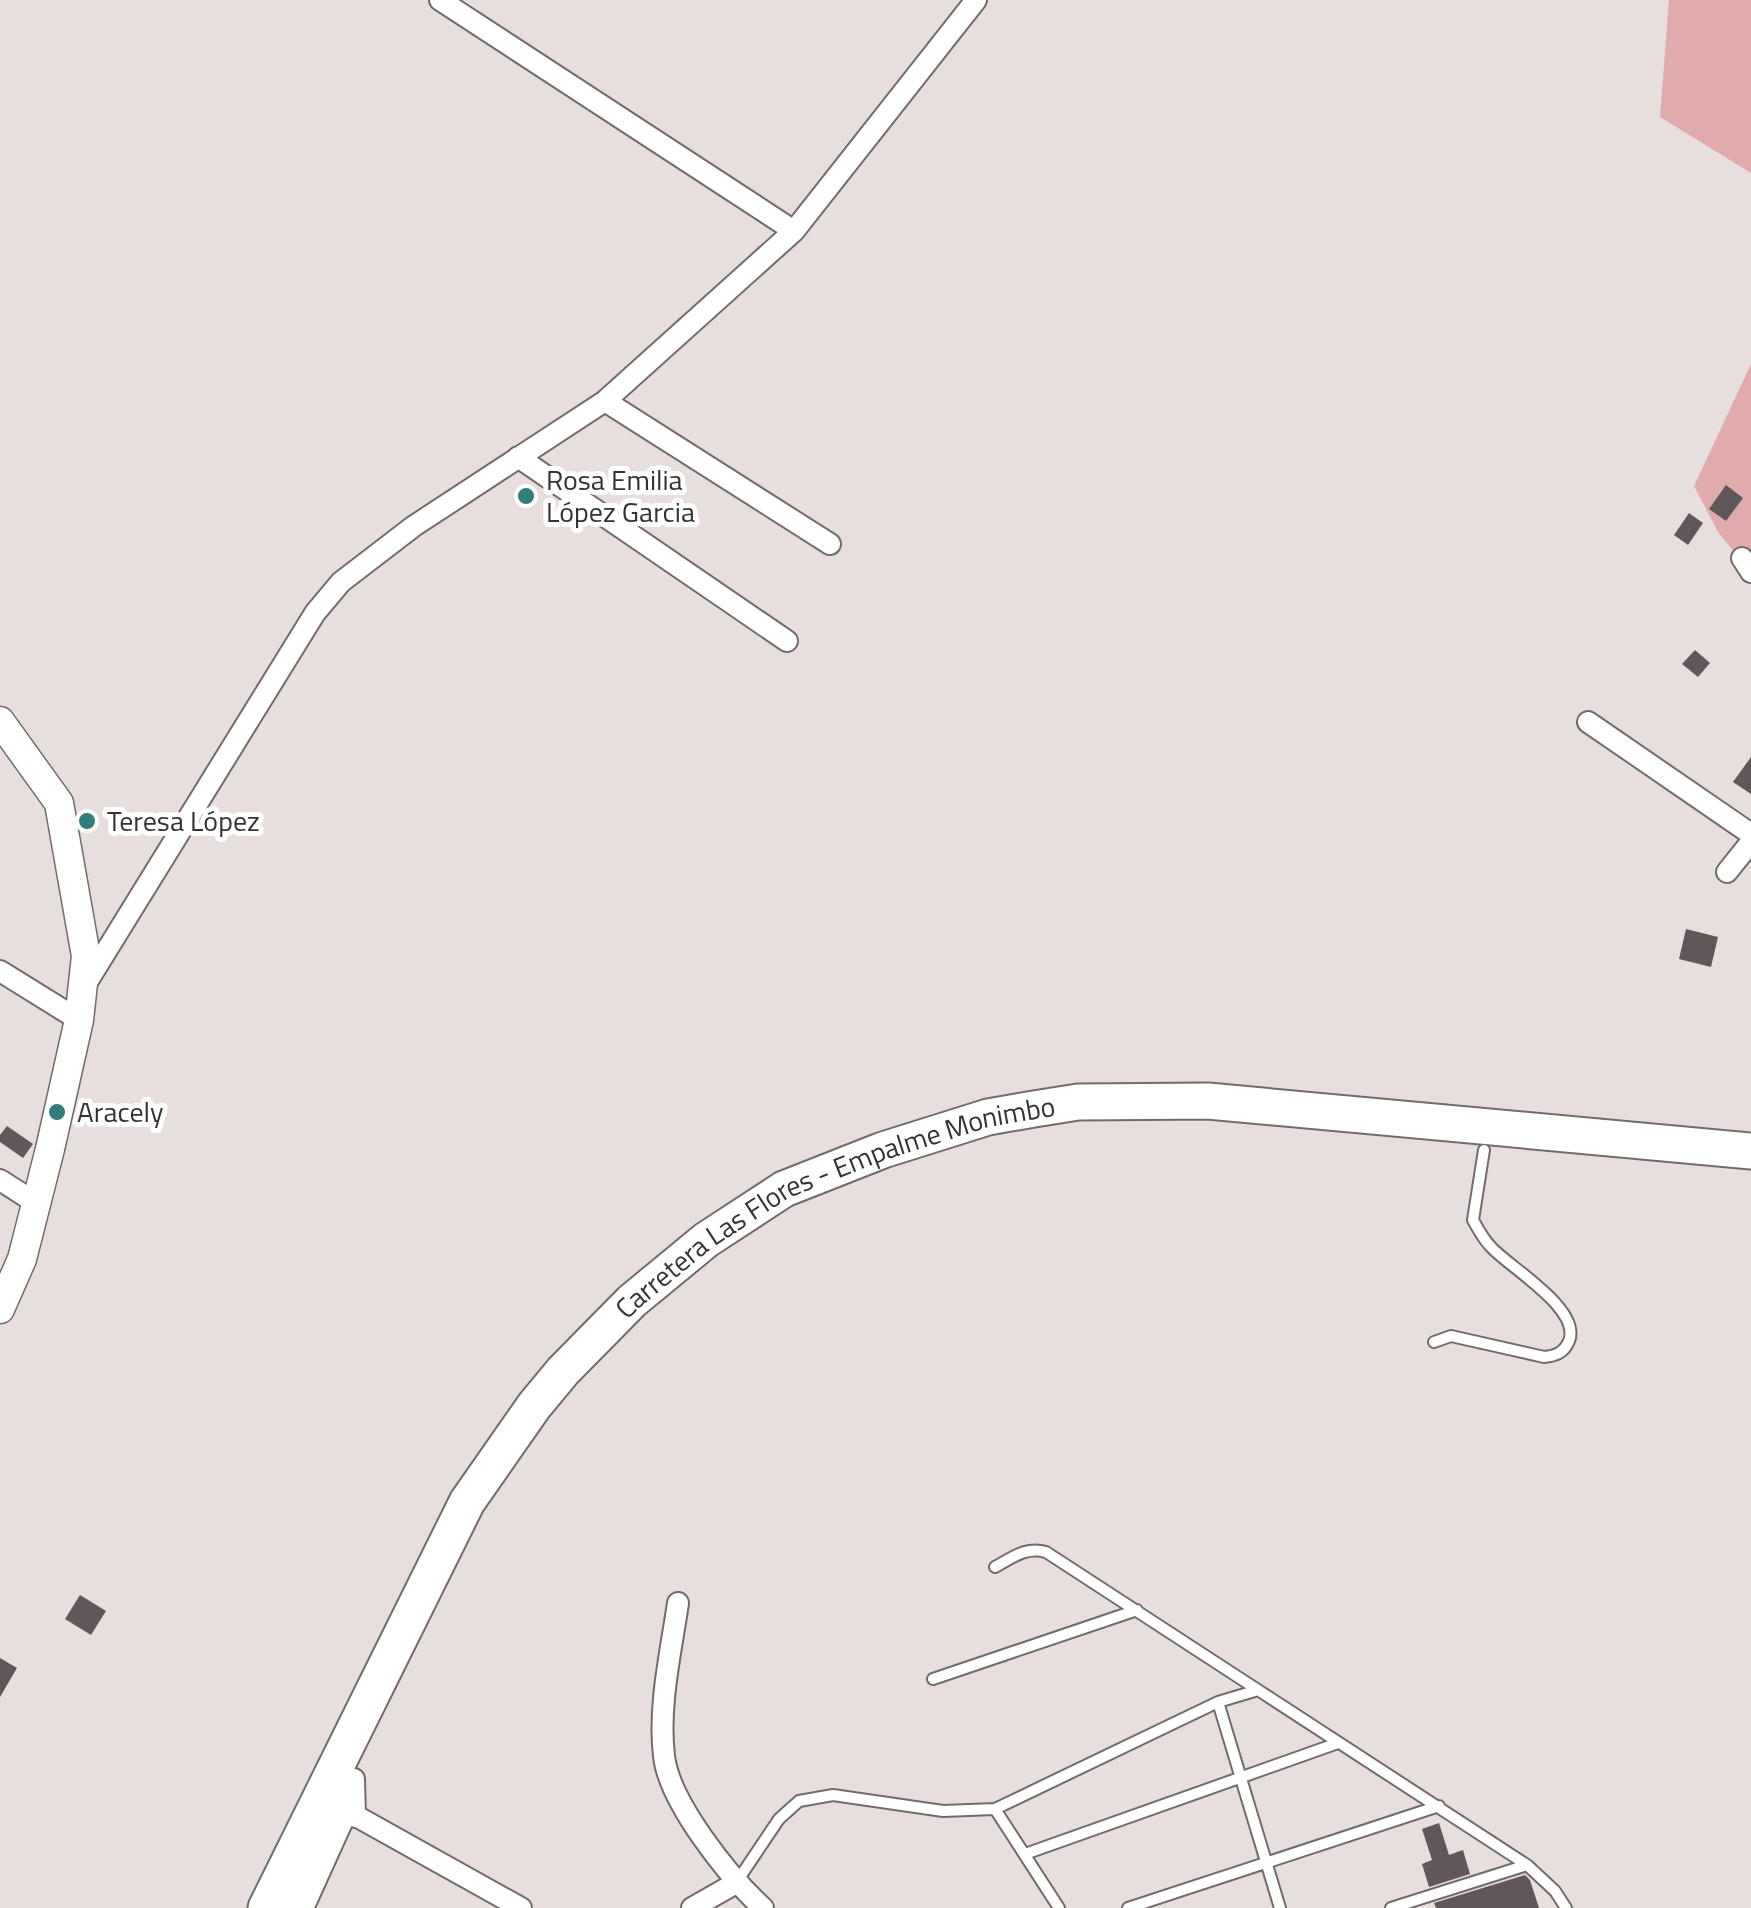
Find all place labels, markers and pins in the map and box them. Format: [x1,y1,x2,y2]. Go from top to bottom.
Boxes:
place label: Rosa Emilia López Garcia [546,458,695,533]
marker: Rosa Emilia López Garcia [515,485,537,507]
place label: Teresa López [107,799,260,842]
marker: Teresa López [76,810,98,832]
place label: Aracely [77,1090,164,1133]
marker: Aracely [46,1101,68,1123]

